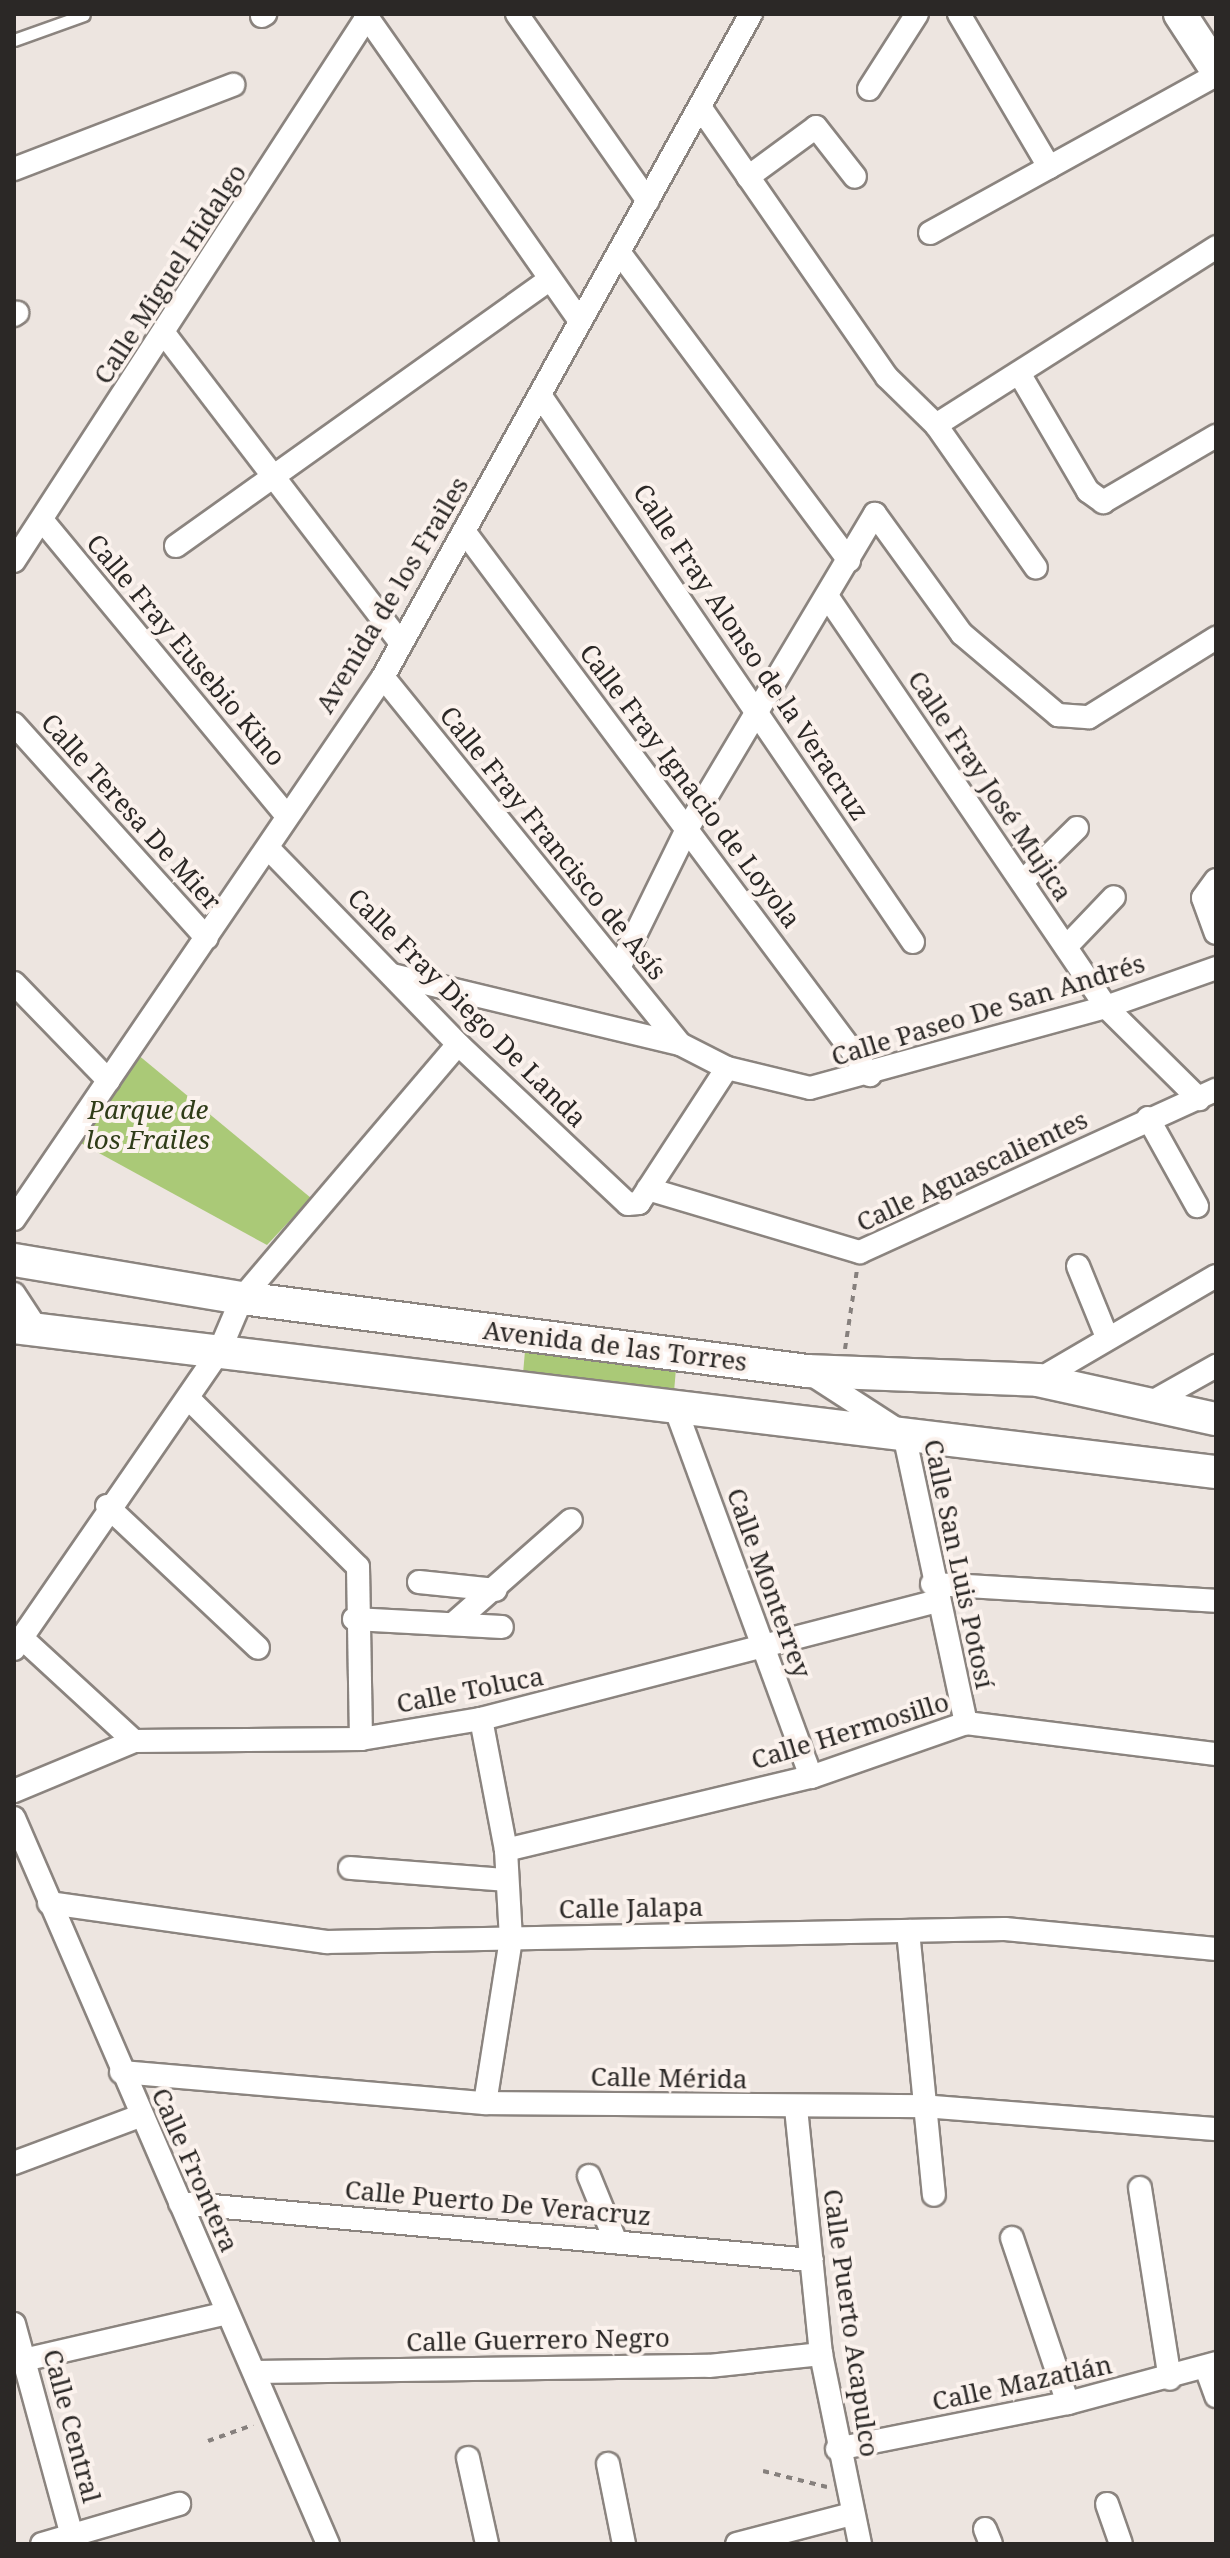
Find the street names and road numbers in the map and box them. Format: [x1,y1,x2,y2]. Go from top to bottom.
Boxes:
street label: Calle Miguel Hidalgo [87,158,253,390]
street label: Avenida de los Frailes [309,471,475,719]
street label: Calle Fray Alonso de la Veracruz [627,478,875,826]
street label: Calle Fray Eusebio Kino [80,528,292,772]
street label: Calle Fray Ignacio de Loyola [573,638,807,934]
street label: Calle Fray José Mujica [901,665,1079,907]
street label: Calle Fray Francisco de Asís [433,700,673,986]
street label: Calle Teresa De Mier [35,707,227,917]
street label: Calle Fray Diego De Landa [341,882,593,1134]
street label: Calle Paseo De San Andrés [828,947,1148,1073]
street label: Calle Aguascalientes [852,1104,1092,1238]
street label: Avenida de las Torres [481,1314,749,1378]
street label: Calle San Luis Potosí [917,1436,1001,1692]
street label: Calle Monterrey [720,1484,818,1682]
street label: Calle Toluca [394,1660,546,1720]
street label: Calle Hermosillo [747,1686,953,1776]
street label: Calle Jalapa [558,1891,704,1925]
street label: Calle Mérida [590,2061,748,2095]
street label: Calle Frontera [145,2083,245,2257]
street label: Calle Puerto De Veracruz [344,2174,652,2232]
street label: Calle Puerto Acapulco [817,2187,885,2459]
street label: Calle Guerrero Negro [406,2322,670,2358]
street label: Calle Central [37,2346,107,2506]
street label: Calle Mazatlán [929,2349,1115,2417]

